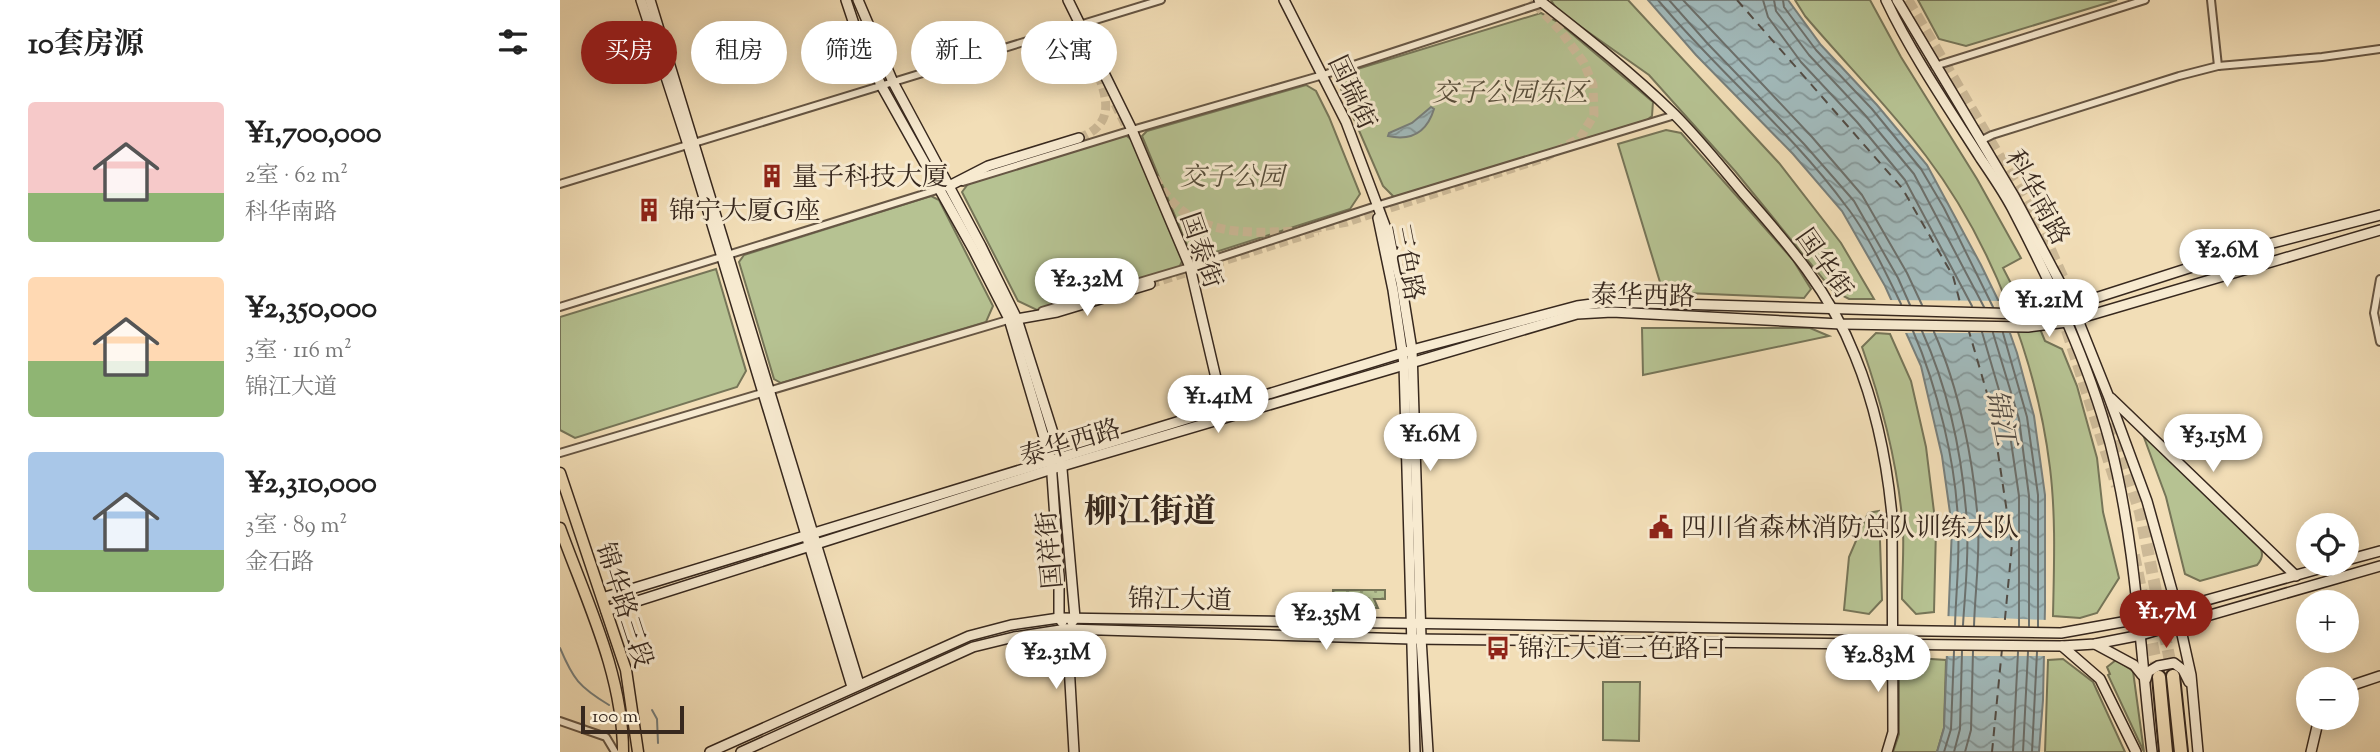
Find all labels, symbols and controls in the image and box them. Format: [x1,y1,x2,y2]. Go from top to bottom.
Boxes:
chip: 买房 [581,21,677,84]
chip: 租房 [691,21,787,84]
chip: 筛选 [801,21,897,84]
chip: 新上 [911,21,1007,84]
chip: 公寓 [1021,21,1117,84]
icon: filters [494,23,532,61]
text: 10套房源 [28,24,144,67]
street label: 国瑞街 [1317,50,1384,136]
park label: 交子公园东区 [1432,76,1591,113]
text: ¥1,700,000 [245,113,382,156]
icon: home [84,130,168,214]
street label: 科华南路 [1994,144,2077,253]
text: 2室 · 62 m² [245,160,348,193]
place label: 量子科技大厦 [792,160,948,197]
park label: 交子公园 [1180,160,1288,197]
building icon: 量子科技大厦 [758,162,786,190]
place label: 锦宁大厦G座 [669,194,820,231]
building icon: 锦宁大厦G座 [635,196,663,224]
text: 科华南路 [245,197,337,230]
street label: 国泰街 [1169,208,1230,294]
street label: 三色路 [1380,221,1431,304]
street label: 国华街 [1785,222,1860,307]
pin: ¥2.6M [2178,230,2276,289]
text: ¥2.6M [2195,235,2259,268]
pin: ¥2.32M [1030,258,1144,318]
text: ¥2.32M [1051,264,1123,297]
street label: 泰华西路 [1591,278,1695,317]
pin: ¥1.21M [1992,280,2106,339]
text: ¥1.21M [2015,285,2083,318]
text: ¥2,350,000 [245,288,377,331]
icon: home [84,305,168,389]
text: 3室 · 116 m² [245,335,352,368]
text: 锦江大道 [245,372,337,405]
pin: ¥1.41M [1161,376,1275,435]
text: ¥1.41M [1184,381,1252,414]
water label: 锦江 [1974,386,2025,453]
street label: 泰华西路 [1016,411,1126,477]
pin: ¥1.6M [1381,414,1479,473]
pin: ¥3.15M [2156,414,2270,474]
text: ¥1.6M [1400,419,1460,452]
text: ¥3.15M [2180,420,2246,453]
text: ¥2,310,000 [245,463,377,506]
icon: home [84,480,168,564]
district label: 柳江街道 [1084,490,1216,538]
street label: 国祥街 [1030,509,1073,590]
text: 3室 · 89 m² [245,510,347,543]
place label: 四川省森林消防总队训练大队 [1681,511,2019,548]
public building icon: 四川省森林消防总队训练大队 [1647,513,1675,541]
map controls [2296,513,2359,730]
button: locate [2296,513,2359,576]
street label: 锦华路三段 [585,538,660,673]
text: 金石路 [245,547,314,580]
street label: 锦江大道 [1128,582,1232,621]
pin: ¥1.7M [2117,590,2215,650]
button: + [2296,590,2359,653]
pin: ¥2.35M [1269,592,1383,652]
text: ¥1.7M [2136,596,2196,629]
text: ¥2.35M [1291,598,1361,631]
pin: ¥2.31M [999,632,1113,691]
place label: 锦江大道三色路口 [1518,632,1726,669]
bus stop icon: 锦江大道三色路口 [1484,634,1512,662]
pin: ¥2.83M [1821,634,1935,694]
text: ¥2.31M [1021,637,1091,670]
text: ¥2.83M [1841,640,1915,673]
button: − [2296,667,2359,730]
scale bar [581,703,684,735]
text: 100 m [592,704,638,731]

